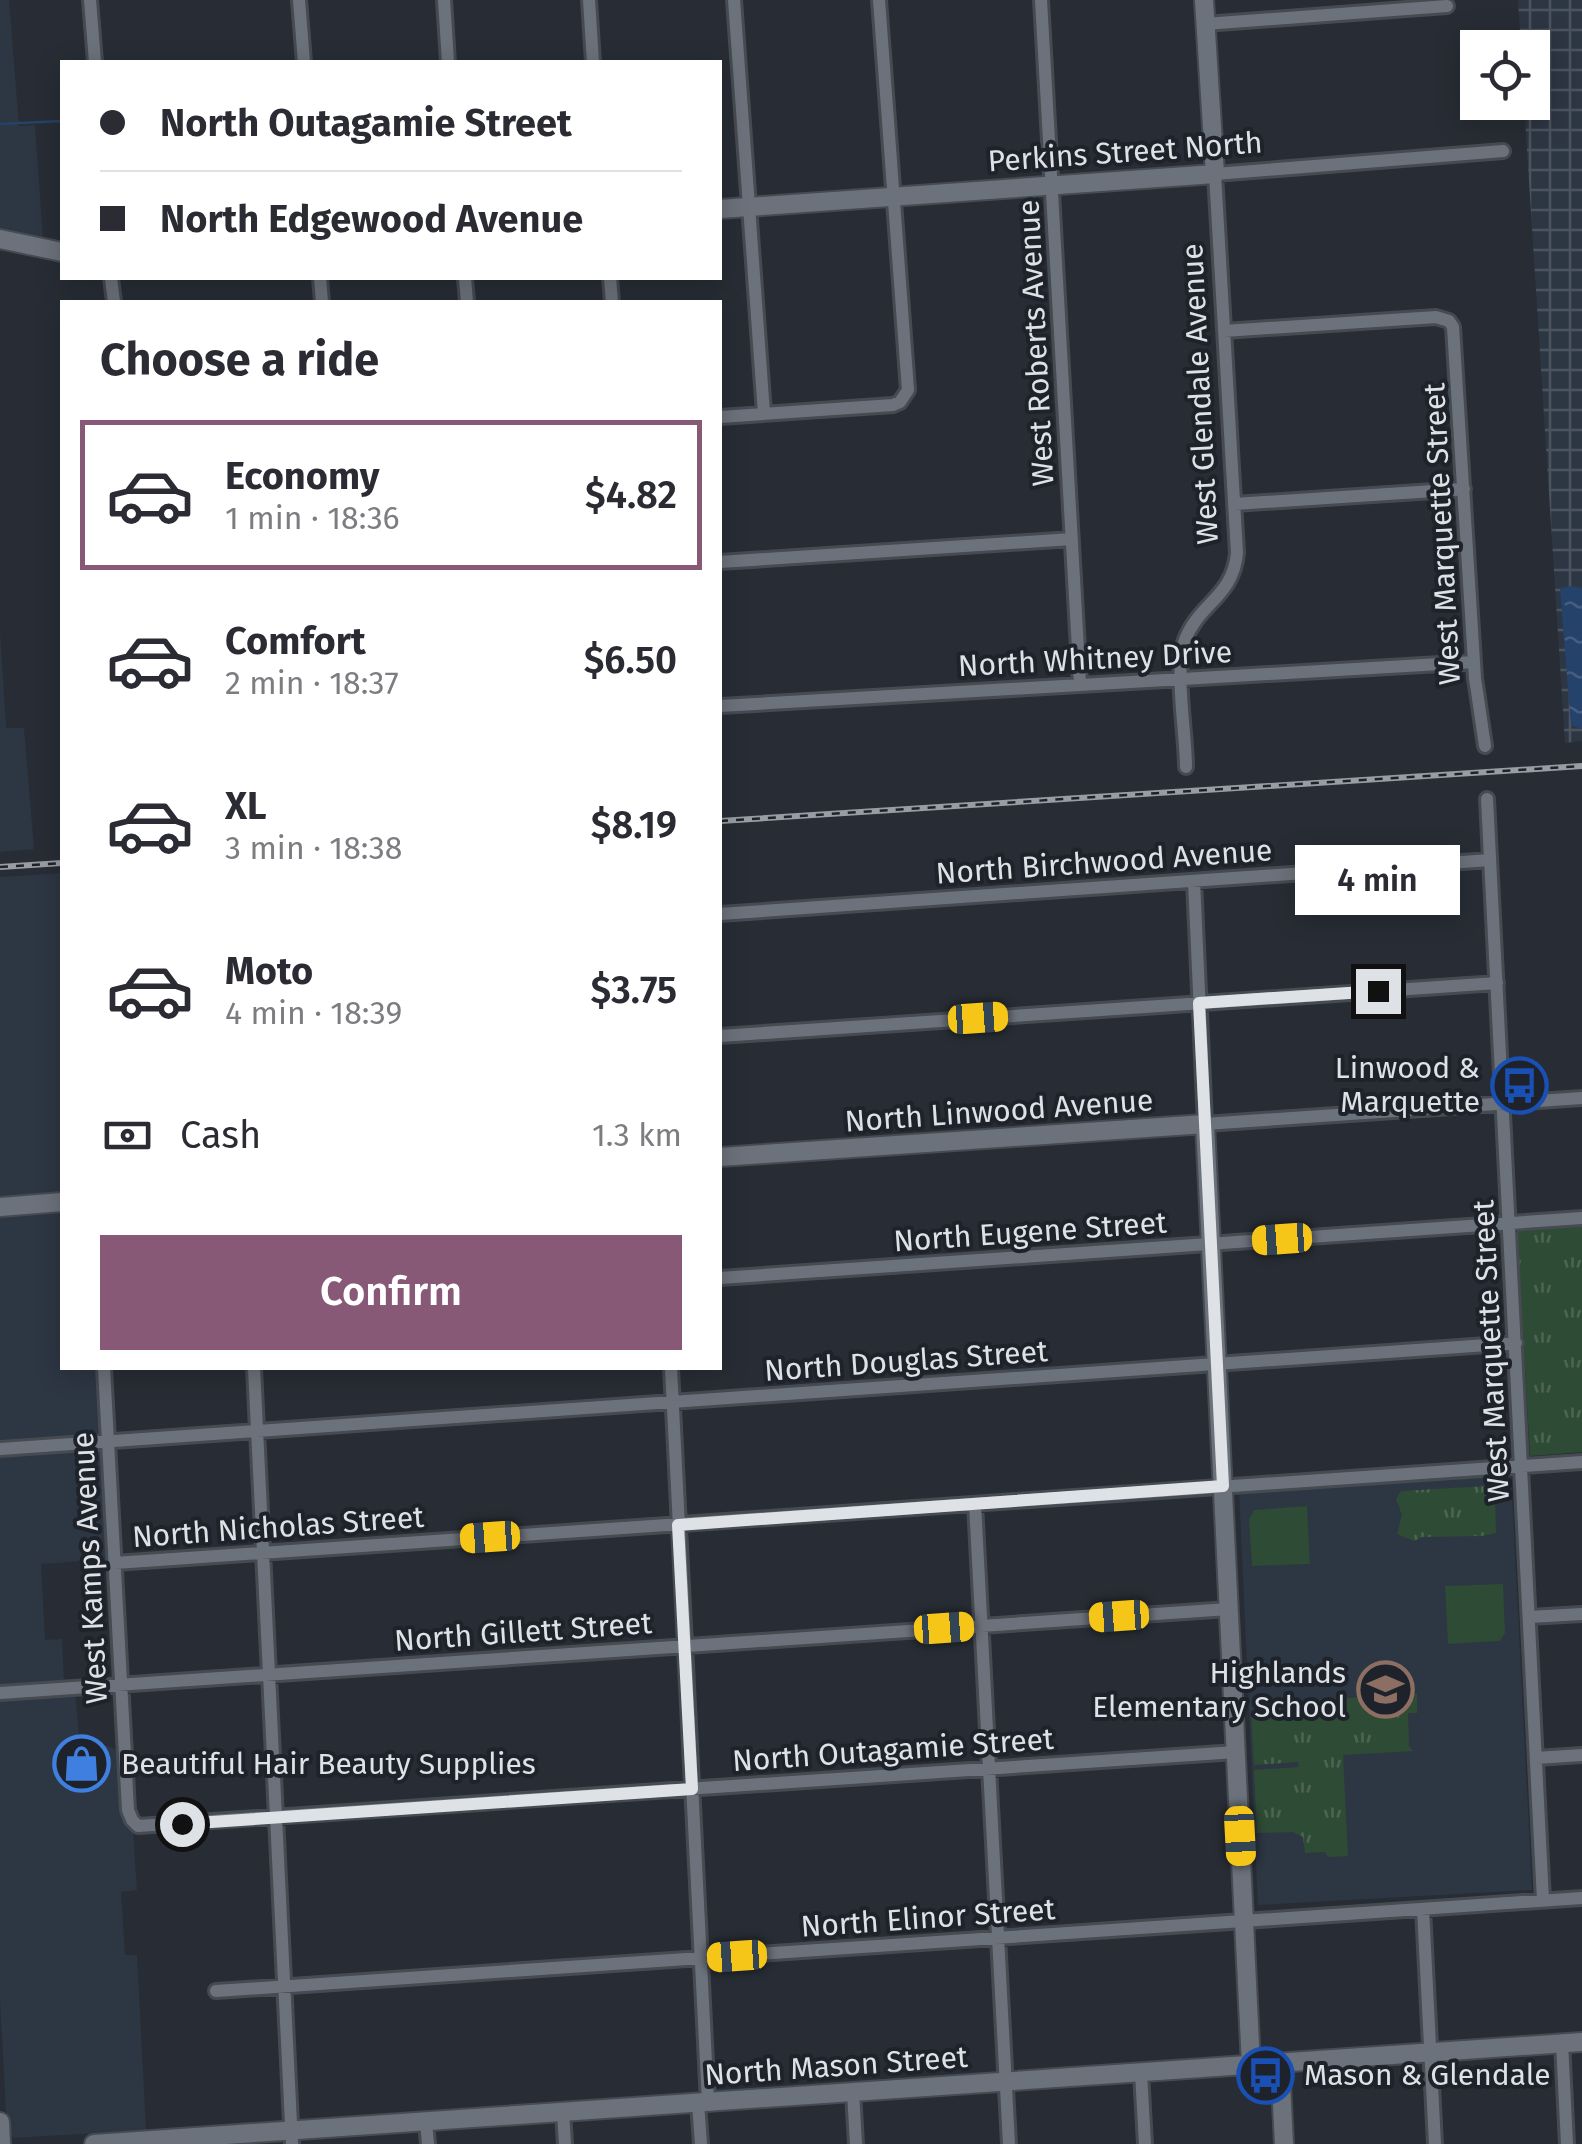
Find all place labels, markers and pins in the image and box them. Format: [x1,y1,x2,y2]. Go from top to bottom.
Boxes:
place label: Linwood & Marquette [1335,1050,1480,1120]
bus stop icon: Linwood & Marquette [1489,1055,1549,1115]
place label: Highlands Elementary School [1092,1655,1346,1725]
school or university icon: Highlands Elementary School [1355,1660,1415,1720]
shop icon: Beautiful Hair Beauty Supplies [52,1734,112,1794]
place label: Beautiful Hair Beauty Supplies [121,1746,536,1782]
bus stop icon: Mason & Glendale [1235,2045,1295,2105]
place label: Mason & Glendale [1304,2057,1551,2093]

